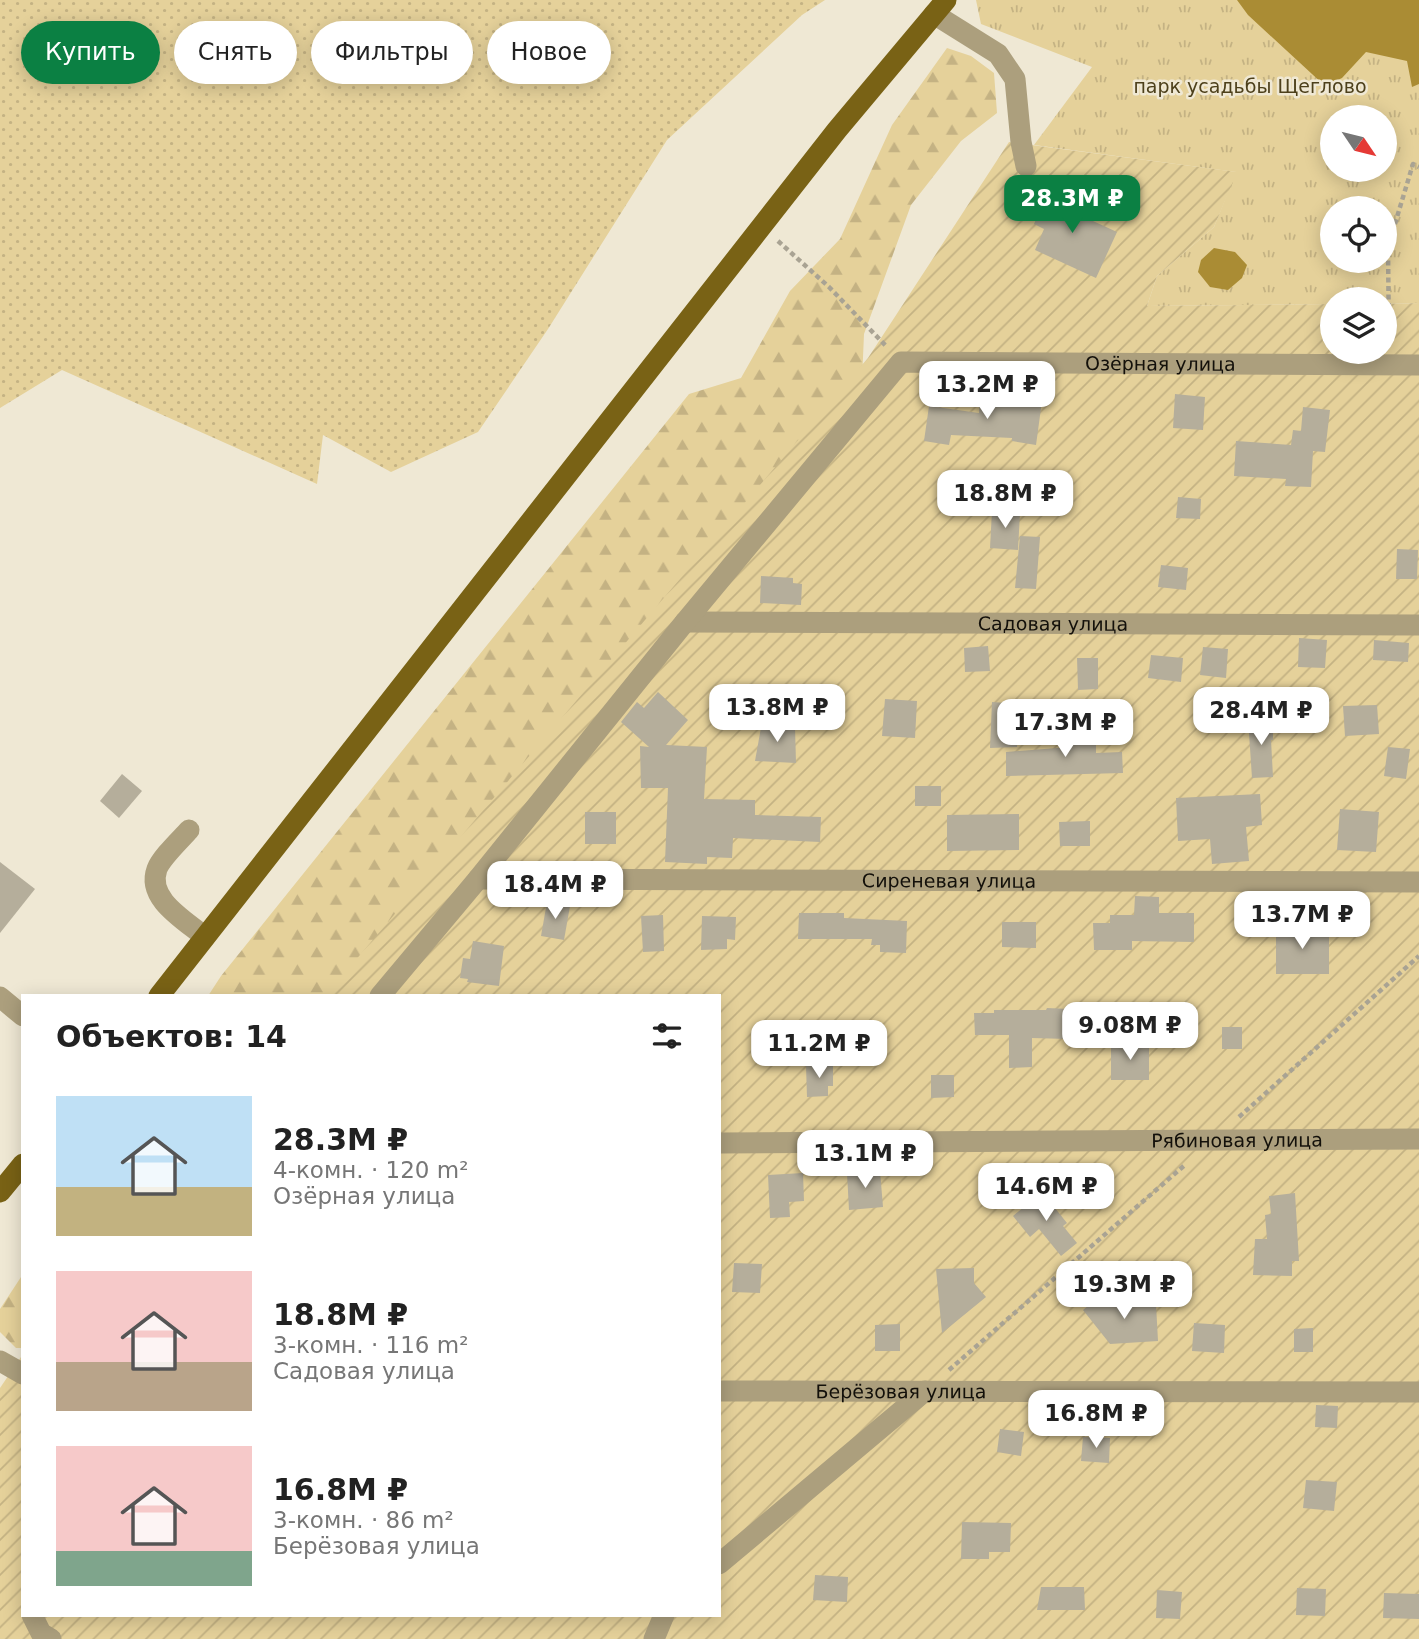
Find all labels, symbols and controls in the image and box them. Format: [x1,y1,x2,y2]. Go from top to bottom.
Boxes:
chip: Купить [21,21,160,84]
chip: Снять [174,21,297,84]
chip: Фильтры [311,21,473,84]
chip: Новое [487,21,611,84]
park label: парк усадьбы Щеглово [1133,75,1367,97]
north arrow [1320,105,1396,182]
map controls [1320,105,1397,364]
pin: 28.3M ₽ [1007,176,1137,235]
text: 28.3M ₽ [1020,185,1124,211]
button: locate [1320,196,1397,273]
button: layers [1320,287,1397,364]
street label: Озёрная улица [1085,352,1236,375]
pin: 13.2M ₽ [922,362,1052,421]
text: 13.2M ₽ [935,371,1039,397]
pin: 18.8M ₽ [940,470,1070,530]
text: 18.8M ₽ [953,480,1057,506]
street label: Садовая улица [978,612,1128,635]
pin: 13.8M ₽ [712,684,842,744]
pin: 28.4M ₽ [1196,688,1326,747]
text: 13.8M ₽ [725,694,829,720]
text: 28.4M ₽ [1209,697,1313,723]
pin: 17.3M ₽ [1000,700,1130,759]
text: 17.3M ₽ [1013,709,1117,735]
pin: 18.4M ₽ [490,862,620,921]
street label: Сиреневая улица [862,869,1036,892]
text: 18.4M ₽ [503,871,607,897]
pin: 13.7M ₽ [1237,892,1367,951]
text: 13.7M ₽ [1250,901,1354,927]
pin: 9.08M ₽ [1065,1002,1195,1062]
text: 9.08M ₽ [1078,1012,1182,1038]
icon: filters [648,1017,686,1055]
text: Объектов: 14 [56,1019,287,1054]
pin: 11.2M ₽ [754,1020,884,1080]
text: 11.2M ₽ [767,1030,871,1056]
text: 28.3M ₽ [273,1122,408,1157]
icon: home [112,1124,196,1208]
street label: Рябиновая улица [1151,1129,1323,1152]
pin: 13.1M ₽ [800,1130,930,1190]
text: 13.1M ₽ [813,1140,917,1166]
text: 4-комн. · 120 m² [273,1157,468,1183]
pin: 14.6M ₽ [981,1164,1111,1223]
text: 14.6M ₽ [994,1173,1098,1199]
text: Озёрная улица [273,1183,455,1209]
pin: 19.3M ₽ [1059,1262,1189,1321]
text: 19.3M ₽ [1072,1271,1176,1297]
text: 18.8M ₽ [273,1297,408,1332]
icon: home [112,1299,196,1383]
text: 3-комн. · 116 m² [273,1332,468,1358]
text: Садовая улица [273,1358,455,1384]
street label: Берёзовая улица [816,1380,986,1402]
pin: 16.8M ₽ [1031,1390,1161,1450]
text: 16.8M ₽ [1044,1400,1148,1426]
text: 16.8M ₽ [273,1472,408,1507]
icon: home [112,1474,196,1558]
text: 3-комн. · 86 m² [273,1507,454,1533]
text: Берёзовая улица [273,1533,480,1559]

